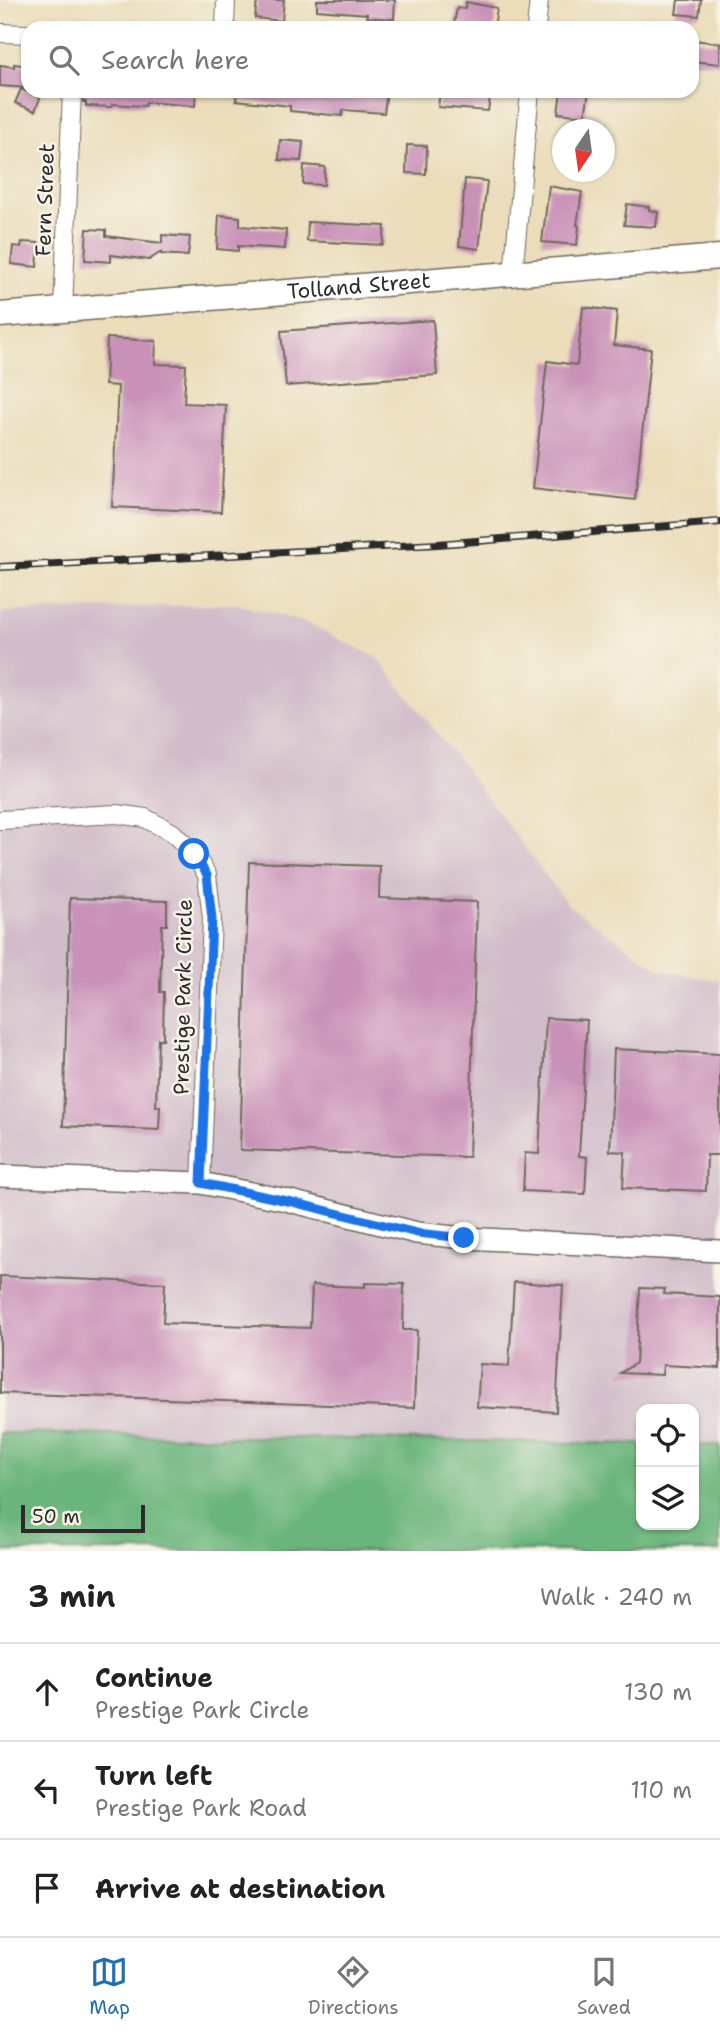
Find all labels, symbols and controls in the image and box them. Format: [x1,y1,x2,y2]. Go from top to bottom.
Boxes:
search box [21,21,699,98]
icon: search [45,41,83,79]
text: Search here [101,42,250,77]
north arrow [552,119,615,182]
street label: Fern Street [29,143,61,257]
street label: Tolland Street [286,266,432,306]
route start [178,838,209,869]
street label: Prestige Park Circle [167,899,199,1095]
route end [448,1222,479,1253]
map controls [636,1404,699,1530]
button: locate [636,1404,699,1467]
button: layers [636,1467,699,1530]
scale bar [21,1502,145,1534]
text: 50 m [32,1504,80,1529]
text: 3 min [28,1576,115,1617]
text: Walk · 240 m [540,1582,692,1612]
text: Continue [95,1660,213,1695]
icon: ahead [28,1673,66,1711]
text: 130 m [624,1677,692,1707]
text: Prestige Park Circle [95,1695,310,1725]
text: Turn left [95,1758,212,1793]
icon: left [28,1771,66,1809]
text: 110 m [630,1775,692,1805]
text: Prestige Park Road [95,1793,307,1823]
icon: arrive [28,1869,66,1907]
text: Arrive at destination [95,1871,385,1906]
tab: Map [89,1953,130,2020]
tab: Directions [308,1953,399,2020]
tab: Saved [577,1953,631,2020]

